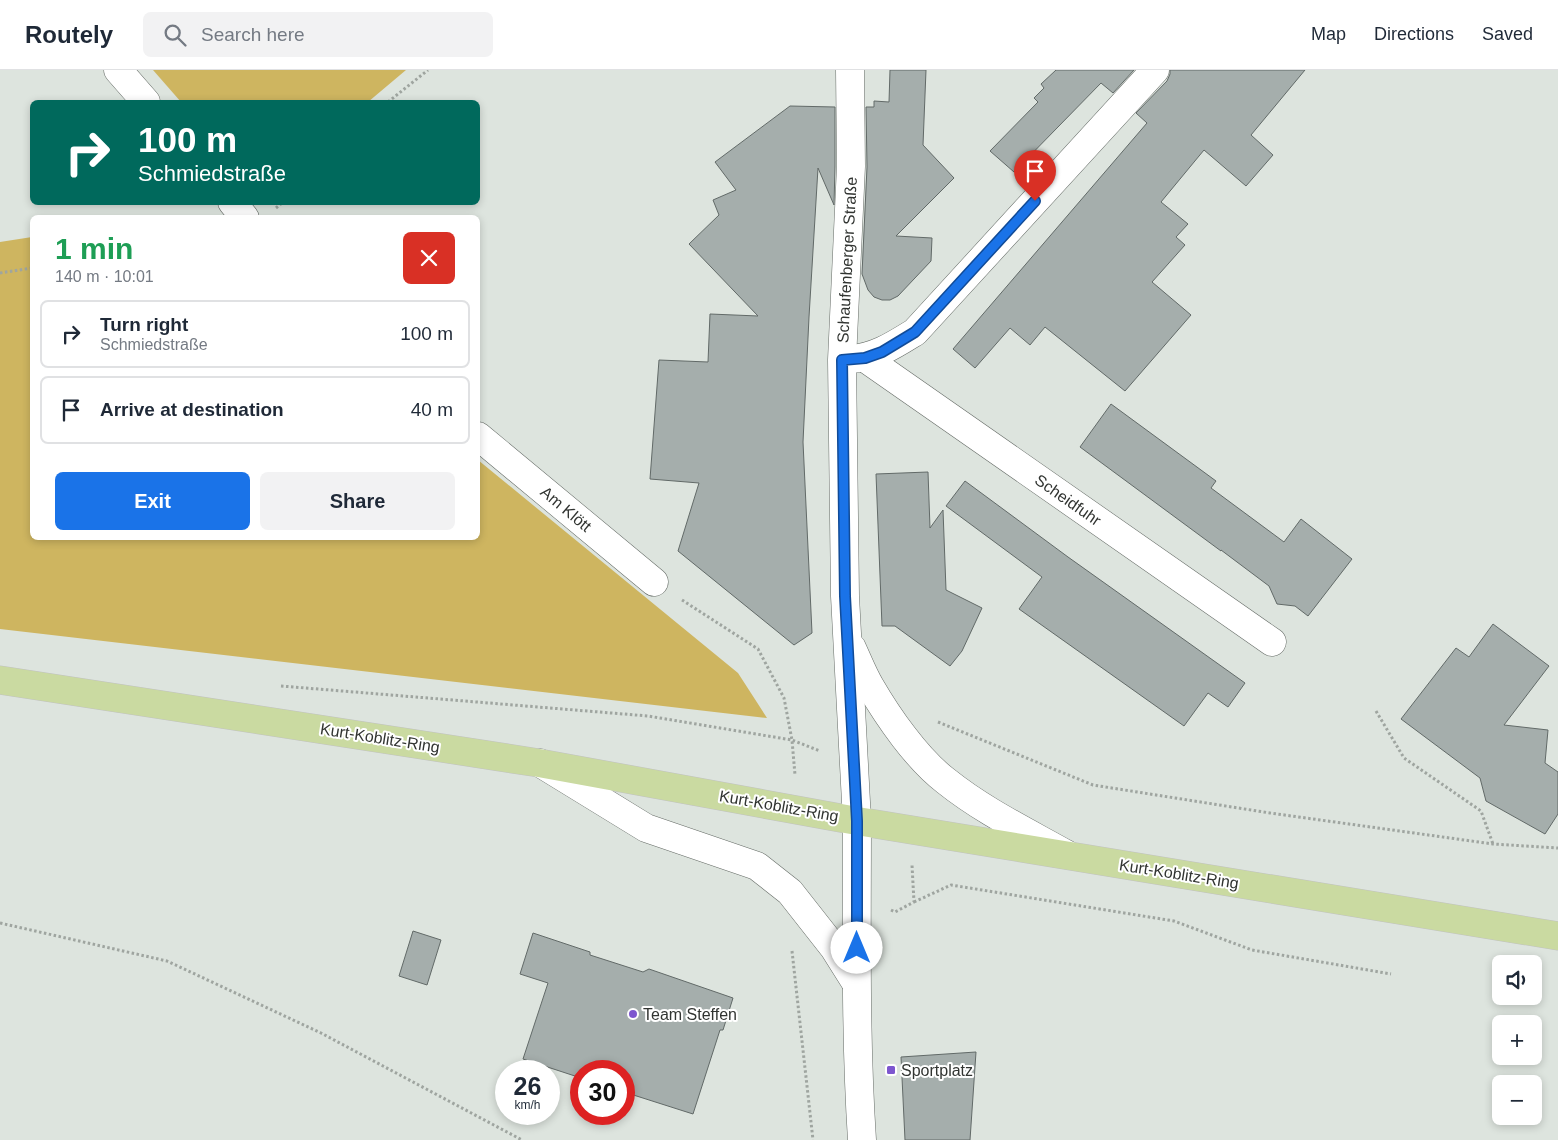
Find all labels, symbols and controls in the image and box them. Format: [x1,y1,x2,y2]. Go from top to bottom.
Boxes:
search box [143,12,493,57]
text: Routely [25,21,113,48]
icon: search [161,21,189,49]
text: Search here [201,24,305,45]
text: Map [1311,24,1346,44]
text: Directions [1374,24,1454,44]
text: Saved [1482,24,1533,44]
icon: right [55,120,120,185]
text: 100 m [138,120,237,159]
pin [1014,150,1056,201]
icon: arrive [1021,157,1049,185]
text: Schmiedstraße [138,161,286,186]
street label: Schaufenberger Straße [834,176,860,343]
text: 1 min [55,232,133,265]
button: close [403,232,455,284]
text: 140 m · 10:01 [55,268,154,285]
text: Turn right [100,314,188,335]
icon: right [57,320,85,348]
text: 100 m [400,323,453,344]
text: Schmiedstraße [100,336,208,353]
icon: arrive [57,396,85,424]
text: Arrive at destination [100,399,284,420]
text: 40 m [411,399,453,420]
street label: Scheidfuhr [1032,471,1105,529]
button: Exit [55,472,250,530]
button: Share [260,472,455,530]
street label: Am Klött [537,483,595,535]
street label: Kurt-Koblitz-Ring [319,720,441,756]
street label: Kurt-Koblitz-Ring [718,787,840,825]
street label: Kurt-Koblitz-Ring [1118,856,1240,892]
position arrow [830,921,882,973]
map controls [1492,955,1542,1125]
button: sound [1492,955,1542,1005]
place label: Team Steffen [643,1006,737,1023]
marker: Team Steffen [627,1008,639,1020]
button: + [1492,1015,1542,1065]
speed limit sign: 30 [570,1060,635,1125]
place label: Sportplatz [901,1062,973,1079]
marker: Sportplatz [885,1064,897,1076]
text: 26 [514,1072,541,1100]
button: − [1492,1075,1542,1125]
text: km/h [514,1098,541,1112]

